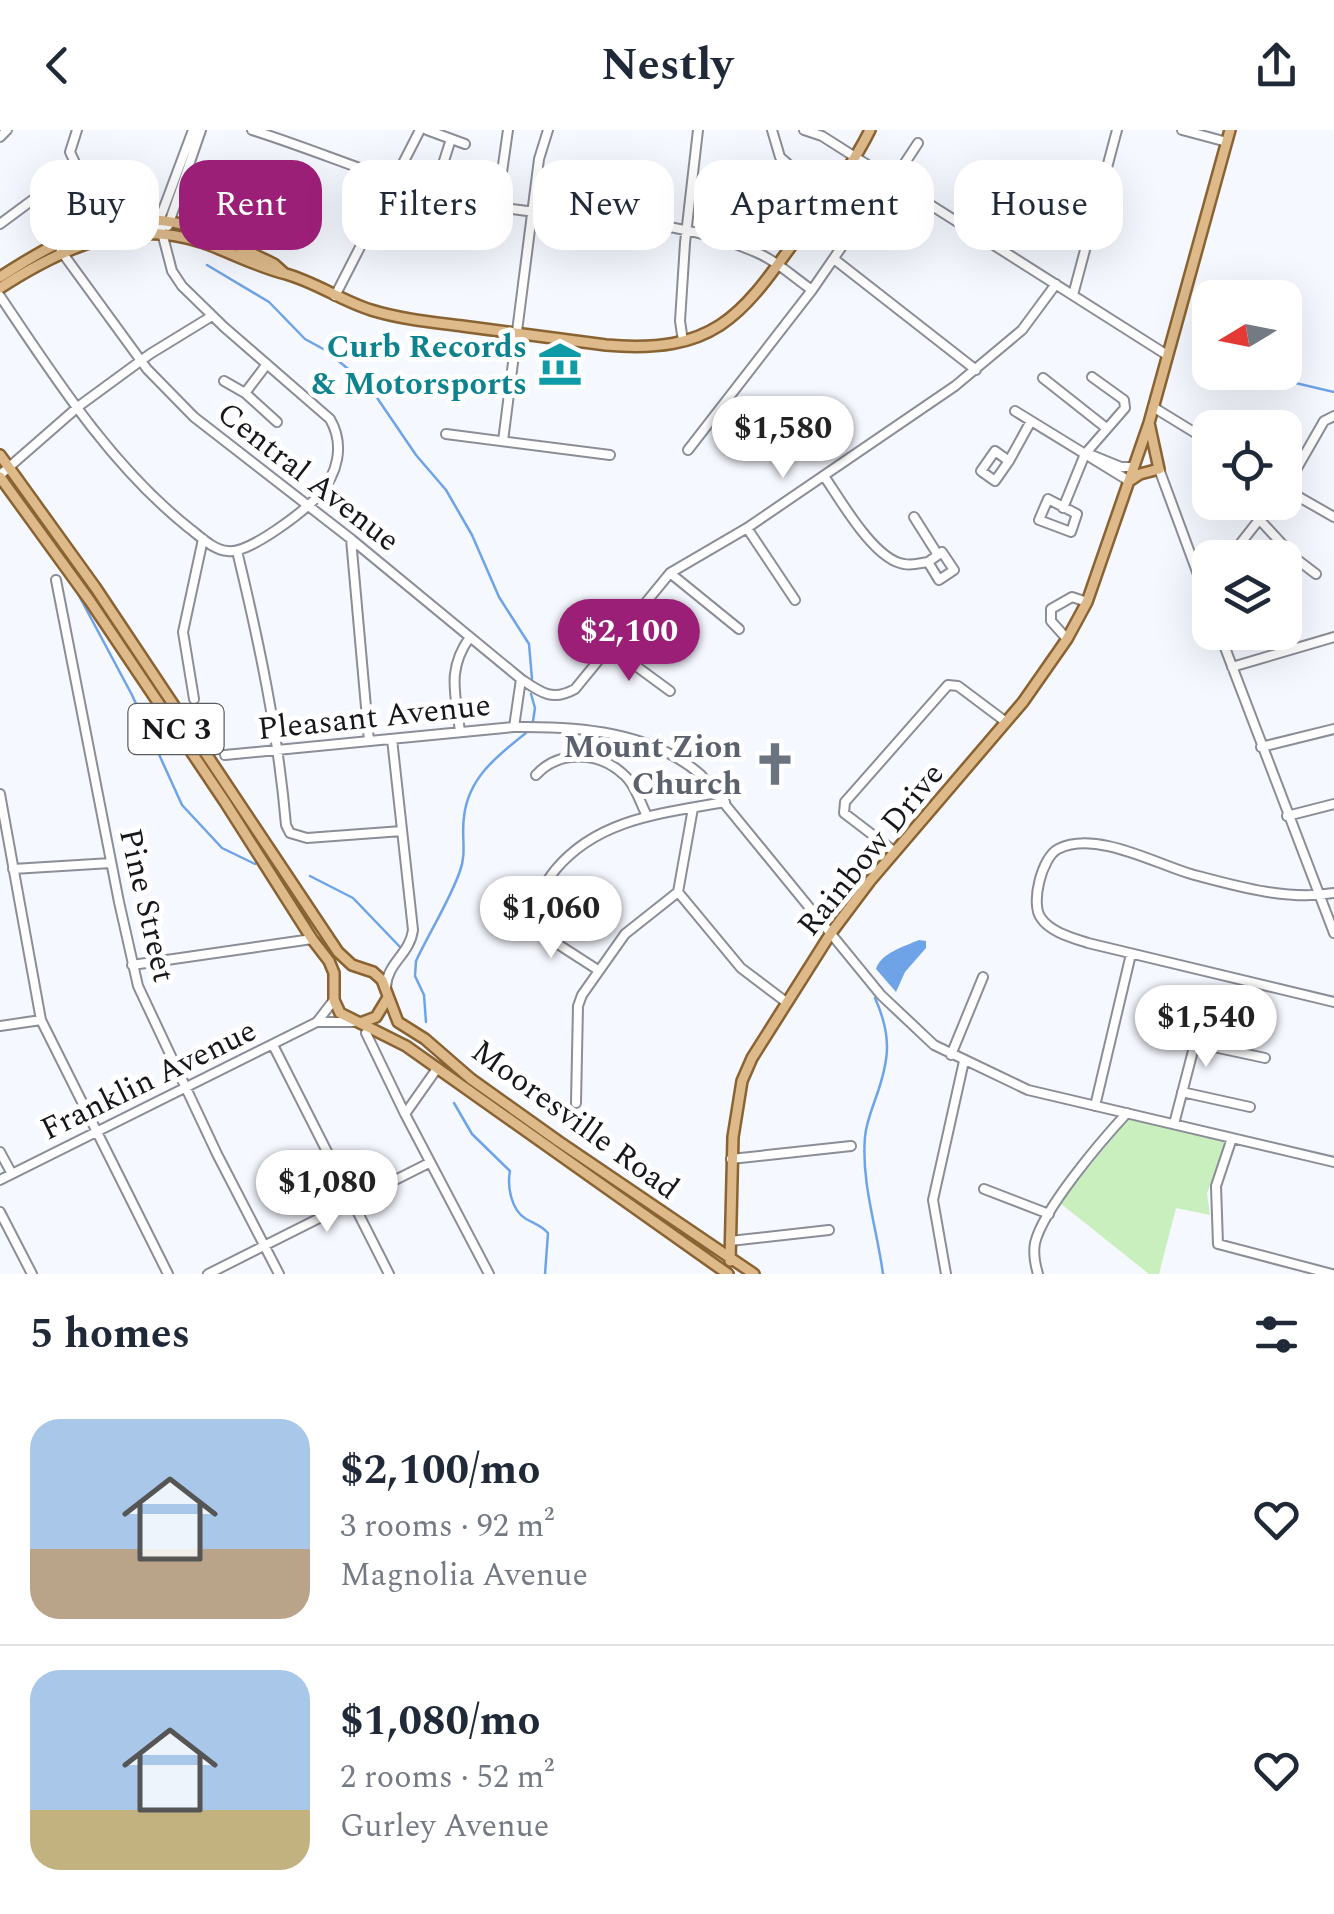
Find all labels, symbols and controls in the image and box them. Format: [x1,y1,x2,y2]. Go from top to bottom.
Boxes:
text: Nestly [601,31,733,100]
icon: back [30,38,85,93]
icon: share [1249,38,1304,93]
chip: Buy [30,160,159,250]
chip: Rent [179,160,322,250]
chip: Filters [342,160,513,250]
chip: New [533,160,674,250]
chip: Apartment [694,160,934,250]
chip: House [954,160,1123,250]
north arrow [1192,280,1302,390]
map controls [1192,280,1302,650]
place label: Curb Records & Motorsports [311,323,527,409]
museum icon: Curb Records & Motorsports [536,340,584,388]
street label: Central Avenue [206,390,410,564]
pin: $1,580 [702,396,864,481]
text: $1,580 [734,404,832,453]
button: locate [1192,410,1302,520]
button: layers [1192,540,1302,650]
pin: $2,100 [548,599,710,684]
text: $2,100 [580,607,678,656]
street label: Pleasant Avenue [255,681,493,754]
road number: NC 3 [128,704,224,754]
place label: Mount Zion Church [563,723,742,809]
church icon: Mount Zion Church [751,740,799,788]
street label: Rainbow Drive [786,752,957,947]
street label: Pine Street [105,824,188,987]
pin: $1,060 [470,876,632,961]
text: $1,060 [502,884,600,933]
pin: $1,540 [1125,985,1287,1070]
text: $1,540 [1157,993,1255,1042]
street label: Franklin Avenue [32,1007,265,1154]
street label: Mooresville Road [461,1028,690,1213]
pin: $1,080 [246,1150,408,1235]
text: $1,080 [278,1158,376,1207]
text: 5 homes [30,1303,190,1366]
icon: filters [1249,1307,1304,1362]
text: $2,100/mo [340,1439,540,1502]
icon: home [110,1459,230,1579]
icon: heart [1249,1492,1304,1547]
text: 3 rooms · 92 m² [340,1502,554,1551]
text: Magnolia Avenue [340,1551,588,1600]
text: $1,080/mo [340,1690,540,1753]
icon: home [110,1710,230,1830]
icon: heart [1249,1743,1304,1798]
text: 2 rooms · 52 m² [340,1753,554,1802]
text: Gurley Avenue [340,1802,549,1851]

